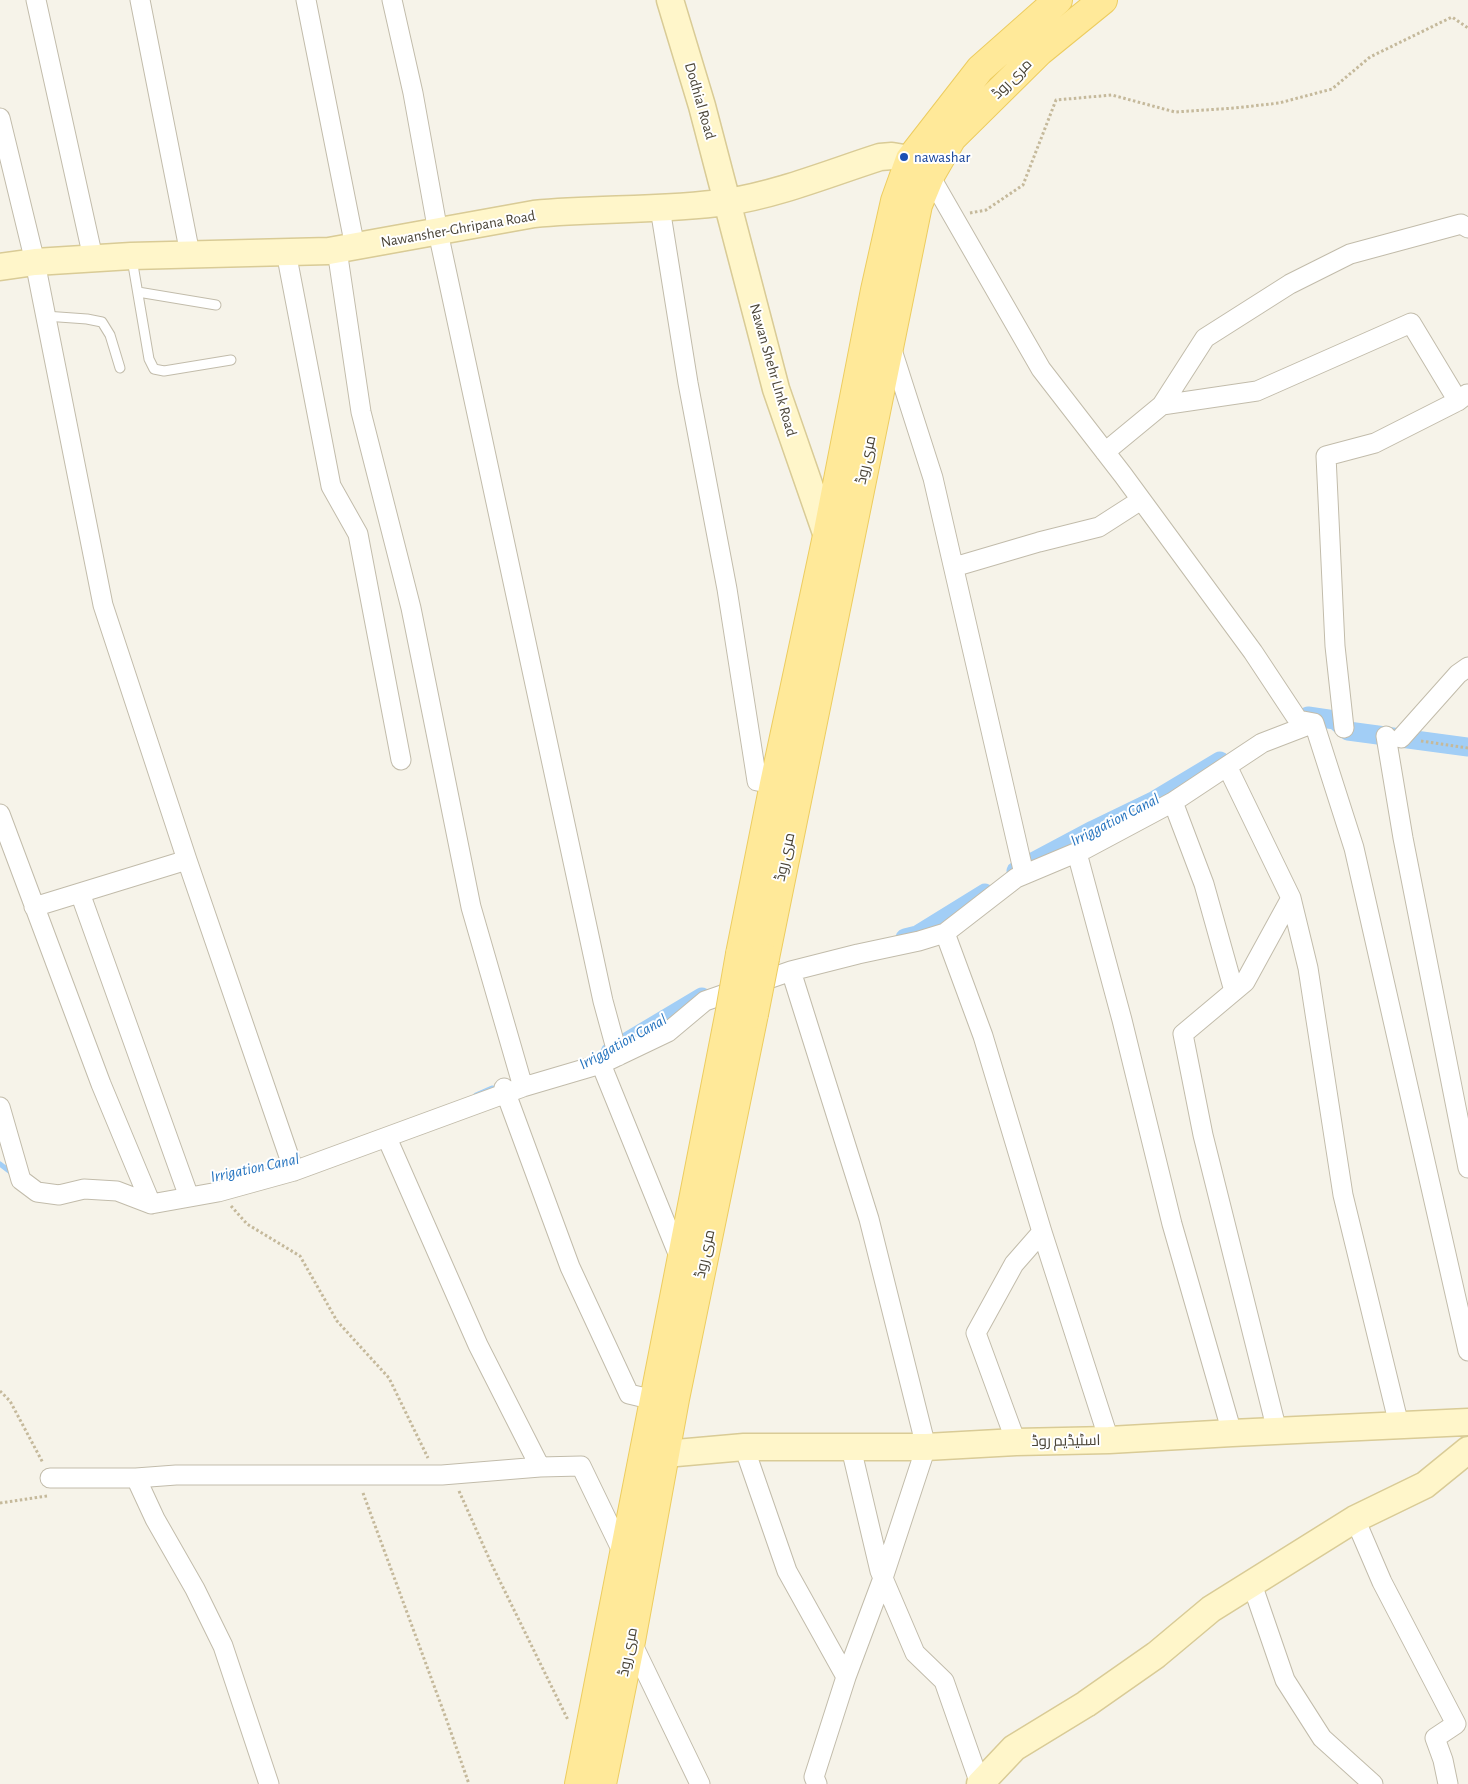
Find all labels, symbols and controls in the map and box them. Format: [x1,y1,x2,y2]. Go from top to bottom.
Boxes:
street label: مری روڈ [988,55,1036,103]
street label: Dodhial Road [680,60,720,142]
place label: nawashar [914,148,970,166]
marker: nawashar [898,151,910,163]
street label: Nawansher-Ghripana Road [379,207,537,251]
street label: Nawan Shehr LInk Road [745,302,801,438]
street label: مری روڈ [852,434,880,486]
water label: Irriggation Canal [1067,789,1163,851]
street label: مری روڈ [771,831,799,883]
water label: Irriggation Canal [576,1010,670,1074]
water label: Irrigation Canal [209,1149,301,1187]
street label: مری روڈ [691,1228,719,1280]
street label: اسٹیڈیم روڈ [1031,1431,1101,1451]
street label: مری روڈ [614,1626,642,1678]

